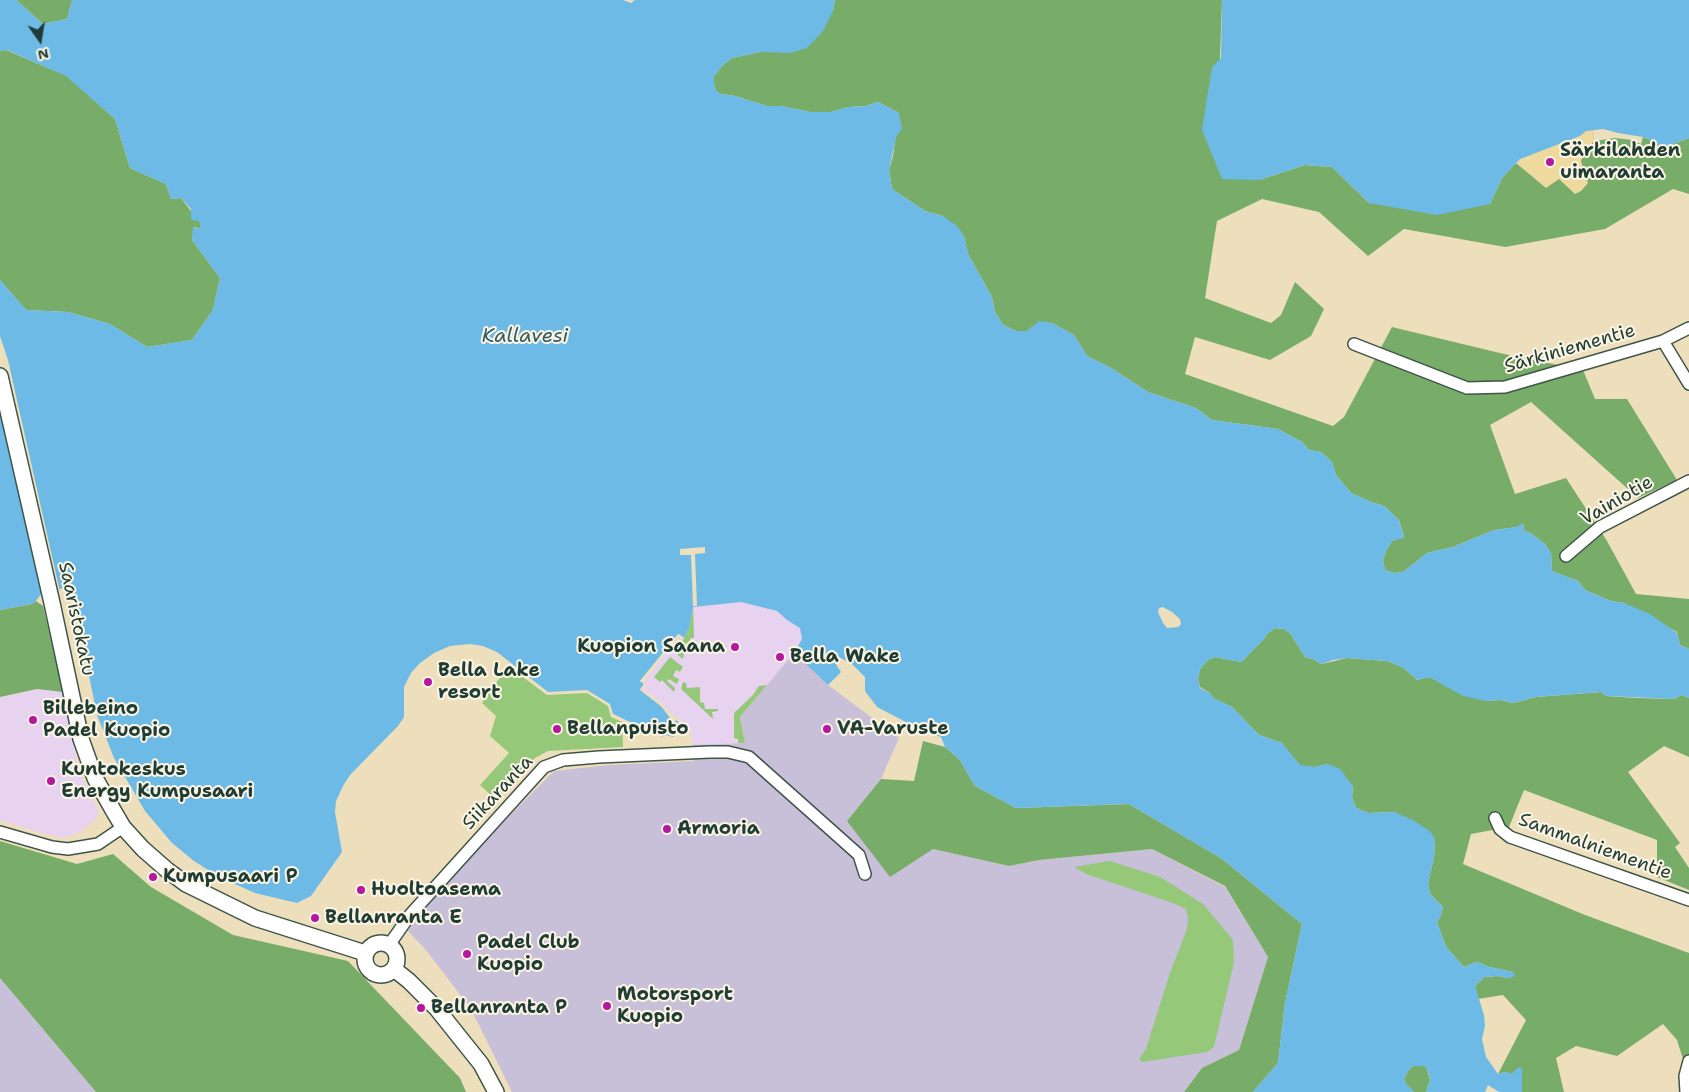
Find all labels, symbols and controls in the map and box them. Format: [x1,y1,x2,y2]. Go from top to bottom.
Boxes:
north arrow [15,15,65,65]
text: N [36,45,51,65]
place label: Särkilahden uimaranta [1560,140,1680,184]
marker: Särkilahden uimaranta [1544,156,1556,168]
street label: Särkiniementie [1502,319,1638,379]
water label: Kallavesi [482,325,568,349]
street label: Vainiotie [1577,471,1657,531]
street label: Saaristokatu [53,560,99,678]
place label: Kuopion Saana [577,636,725,658]
marker: Kuopion Saana [729,641,741,653]
place label: Bella Wake [790,646,900,668]
marker: Bella Wake [774,651,786,663]
place label: Bella Lake resort [438,660,540,704]
marker: Bella Lake resort [422,676,434,688]
place label: Billebeino Padel Kuopio [43,698,170,742]
marker: Billebeino Padel Kuopio [27,714,39,726]
place label: Bellanpuisto [567,718,689,740]
place label: VA-Varuste [837,718,949,740]
marker: Bellanpuisto [551,723,563,735]
marker: VA-Varuste [821,723,833,735]
street label: Siikaranta [458,751,538,835]
place label: Kuntokeskus Energy Kumpusaari [61,759,253,803]
marker: Kuntokeskus Energy Kumpusaari [45,775,57,787]
street label: Sammalniementie [1515,809,1675,885]
place label: Armoria [677,818,760,840]
marker: Armoria [661,823,673,835]
place label: Kumpusaari P [163,866,298,888]
marker: Kumpusaari P [147,871,159,883]
place label: Huoltoasema [371,879,501,901]
marker: Huoltoasema [355,884,367,896]
place label: Bellanranta E [325,907,462,929]
marker: Bellanranta E [309,912,321,924]
place label: Padel Club Kuopio [477,932,580,976]
marker: Padel Club Kuopio [461,948,473,960]
place label: Motorsport Kuopio [617,984,733,1028]
place label: Bellanranta P [431,997,567,1019]
marker: Motorsport Kuopio [601,1000,613,1012]
marker: Bellanranta P [415,1002,427,1014]

